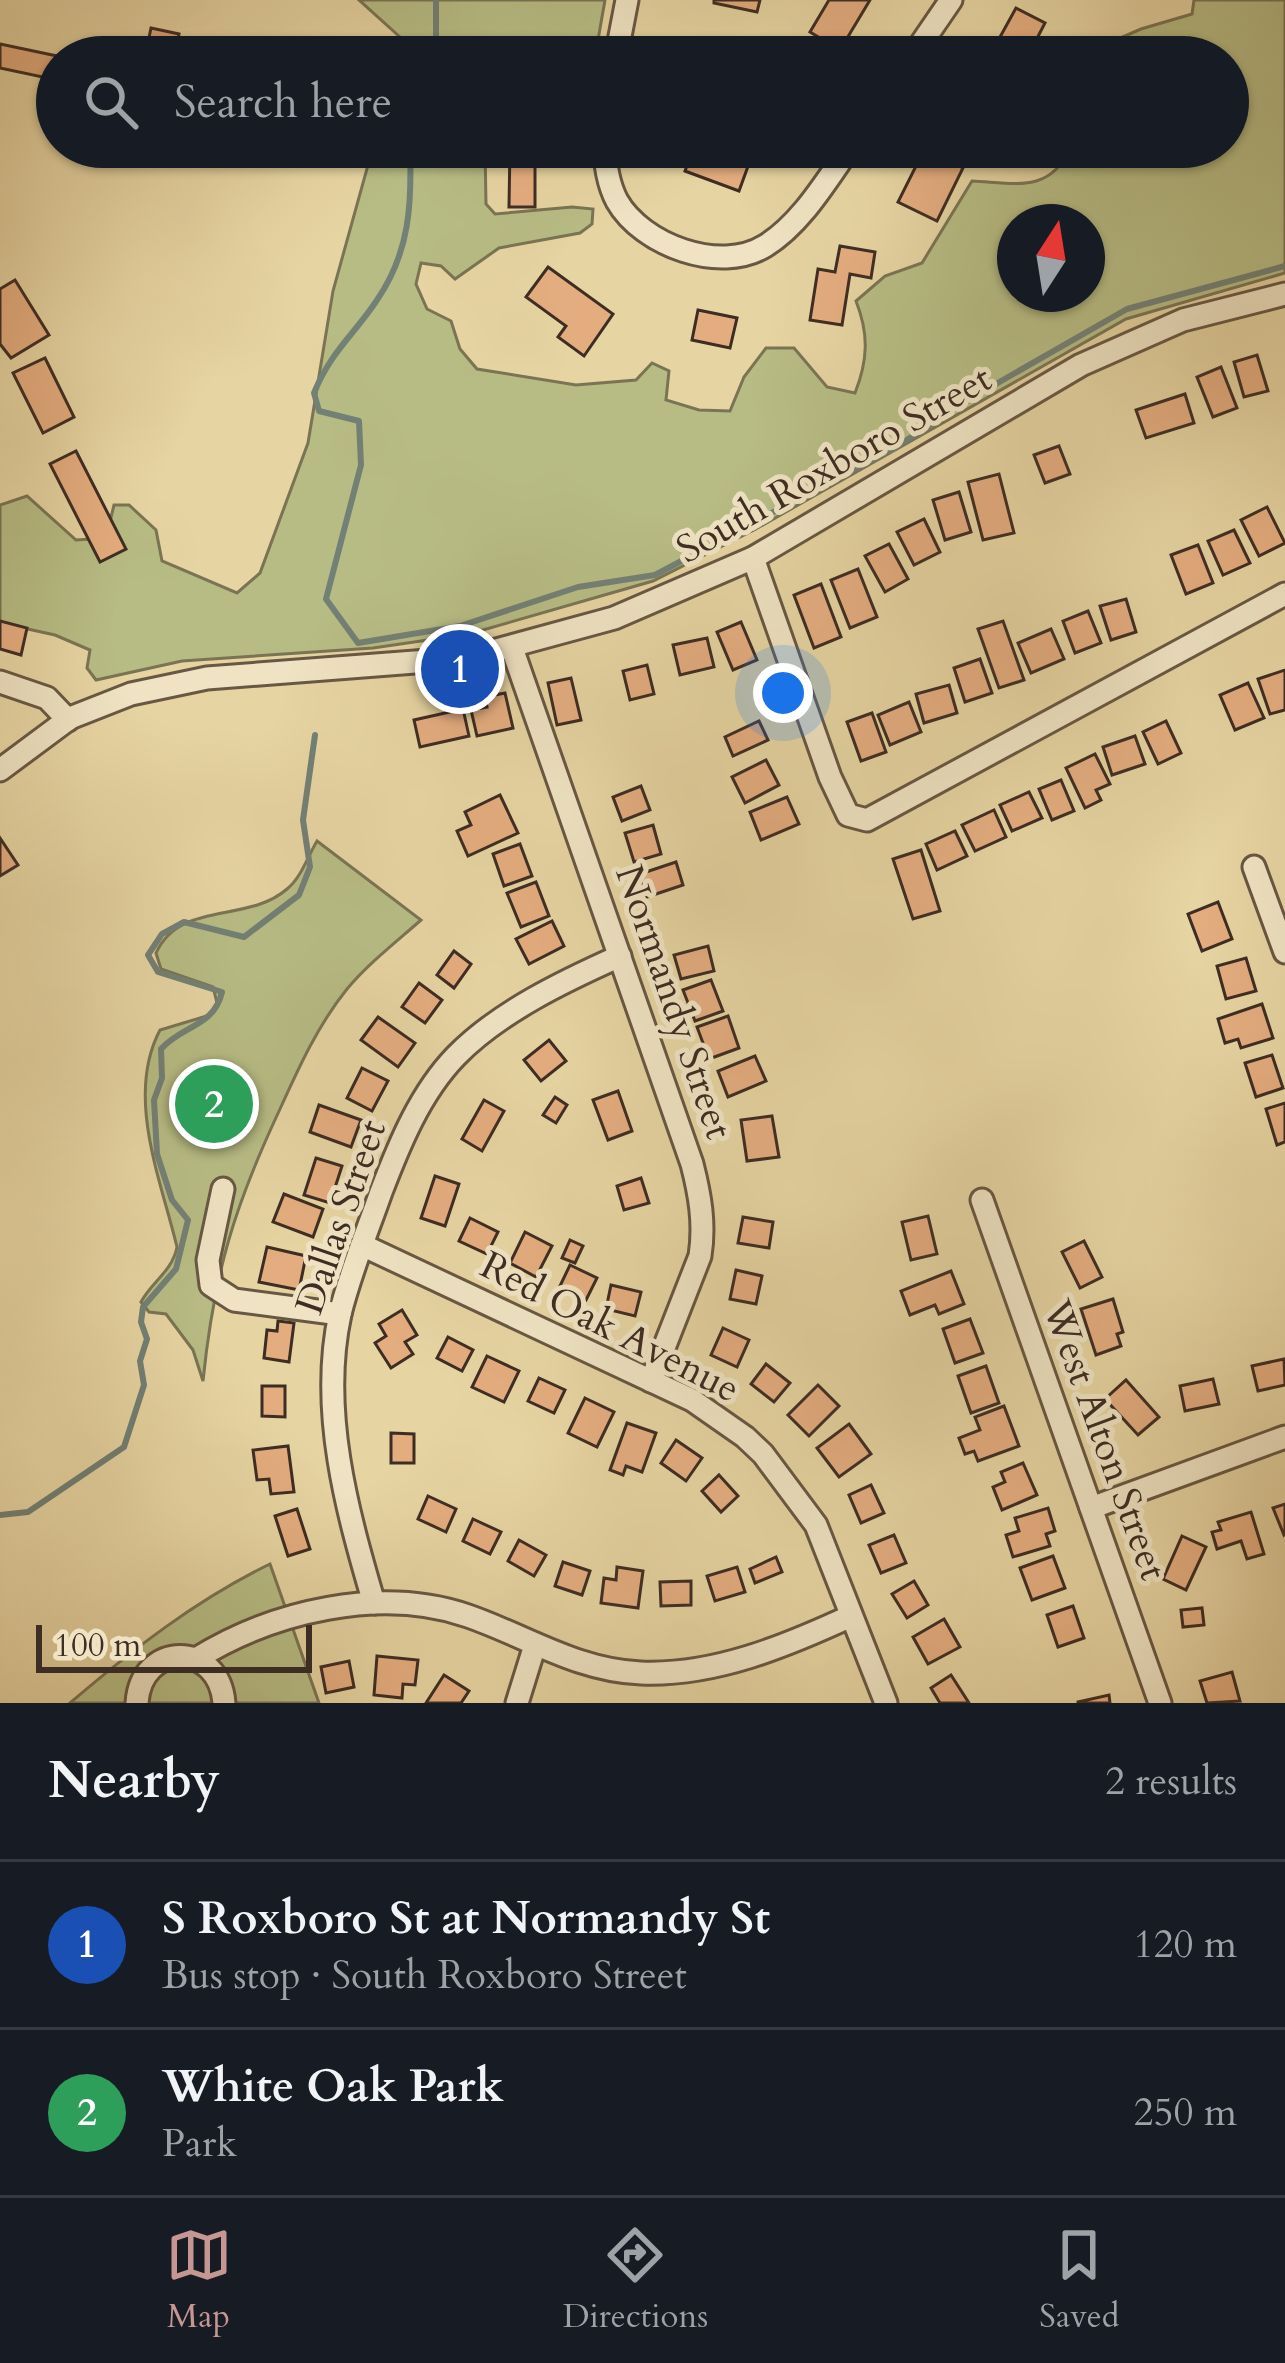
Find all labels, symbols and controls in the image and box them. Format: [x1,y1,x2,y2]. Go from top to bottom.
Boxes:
search box [36,36,1249,168]
icon: search [78,69,144,135]
text: Search here [174,72,392,133]
north arrow [997,204,1105,312]
street label: South Roxboro Street [667,352,1001,576]
pin: 1 [421,624,499,714]
your location [753,663,813,723]
street label: Normandy Street [602,858,746,1146]
pin: 2 [175,1059,253,1149]
street label: Dallas Street [283,1113,399,1321]
street label: Red Oak Avenue [471,1239,749,1415]
street label: West Alton Street [1029,1292,1180,1587]
scale bar [36,1619,312,1672]
text: 100 m [54,1623,141,1668]
text: Nearby [48,1746,220,1816]
text: 2 results [1105,1755,1237,1808]
text: S Roxboro St at Normandy St [162,1888,770,1949]
text: 1 [77,1918,97,1971]
text: 120 m [1134,1918,1237,1971]
text: Bus stop · South Roxboro Street [162,1949,687,2002]
text: White Oak Park [162,2056,504,2117]
text: 2 [77,2086,97,2139]
text: 250 m [1134,2086,1237,2139]
text: Park [162,2117,237,2170]
tab: Map [166,2222,232,2339]
tab: Directions [563,2222,708,2339]
tab: Saved [1039,2222,1119,2339]

